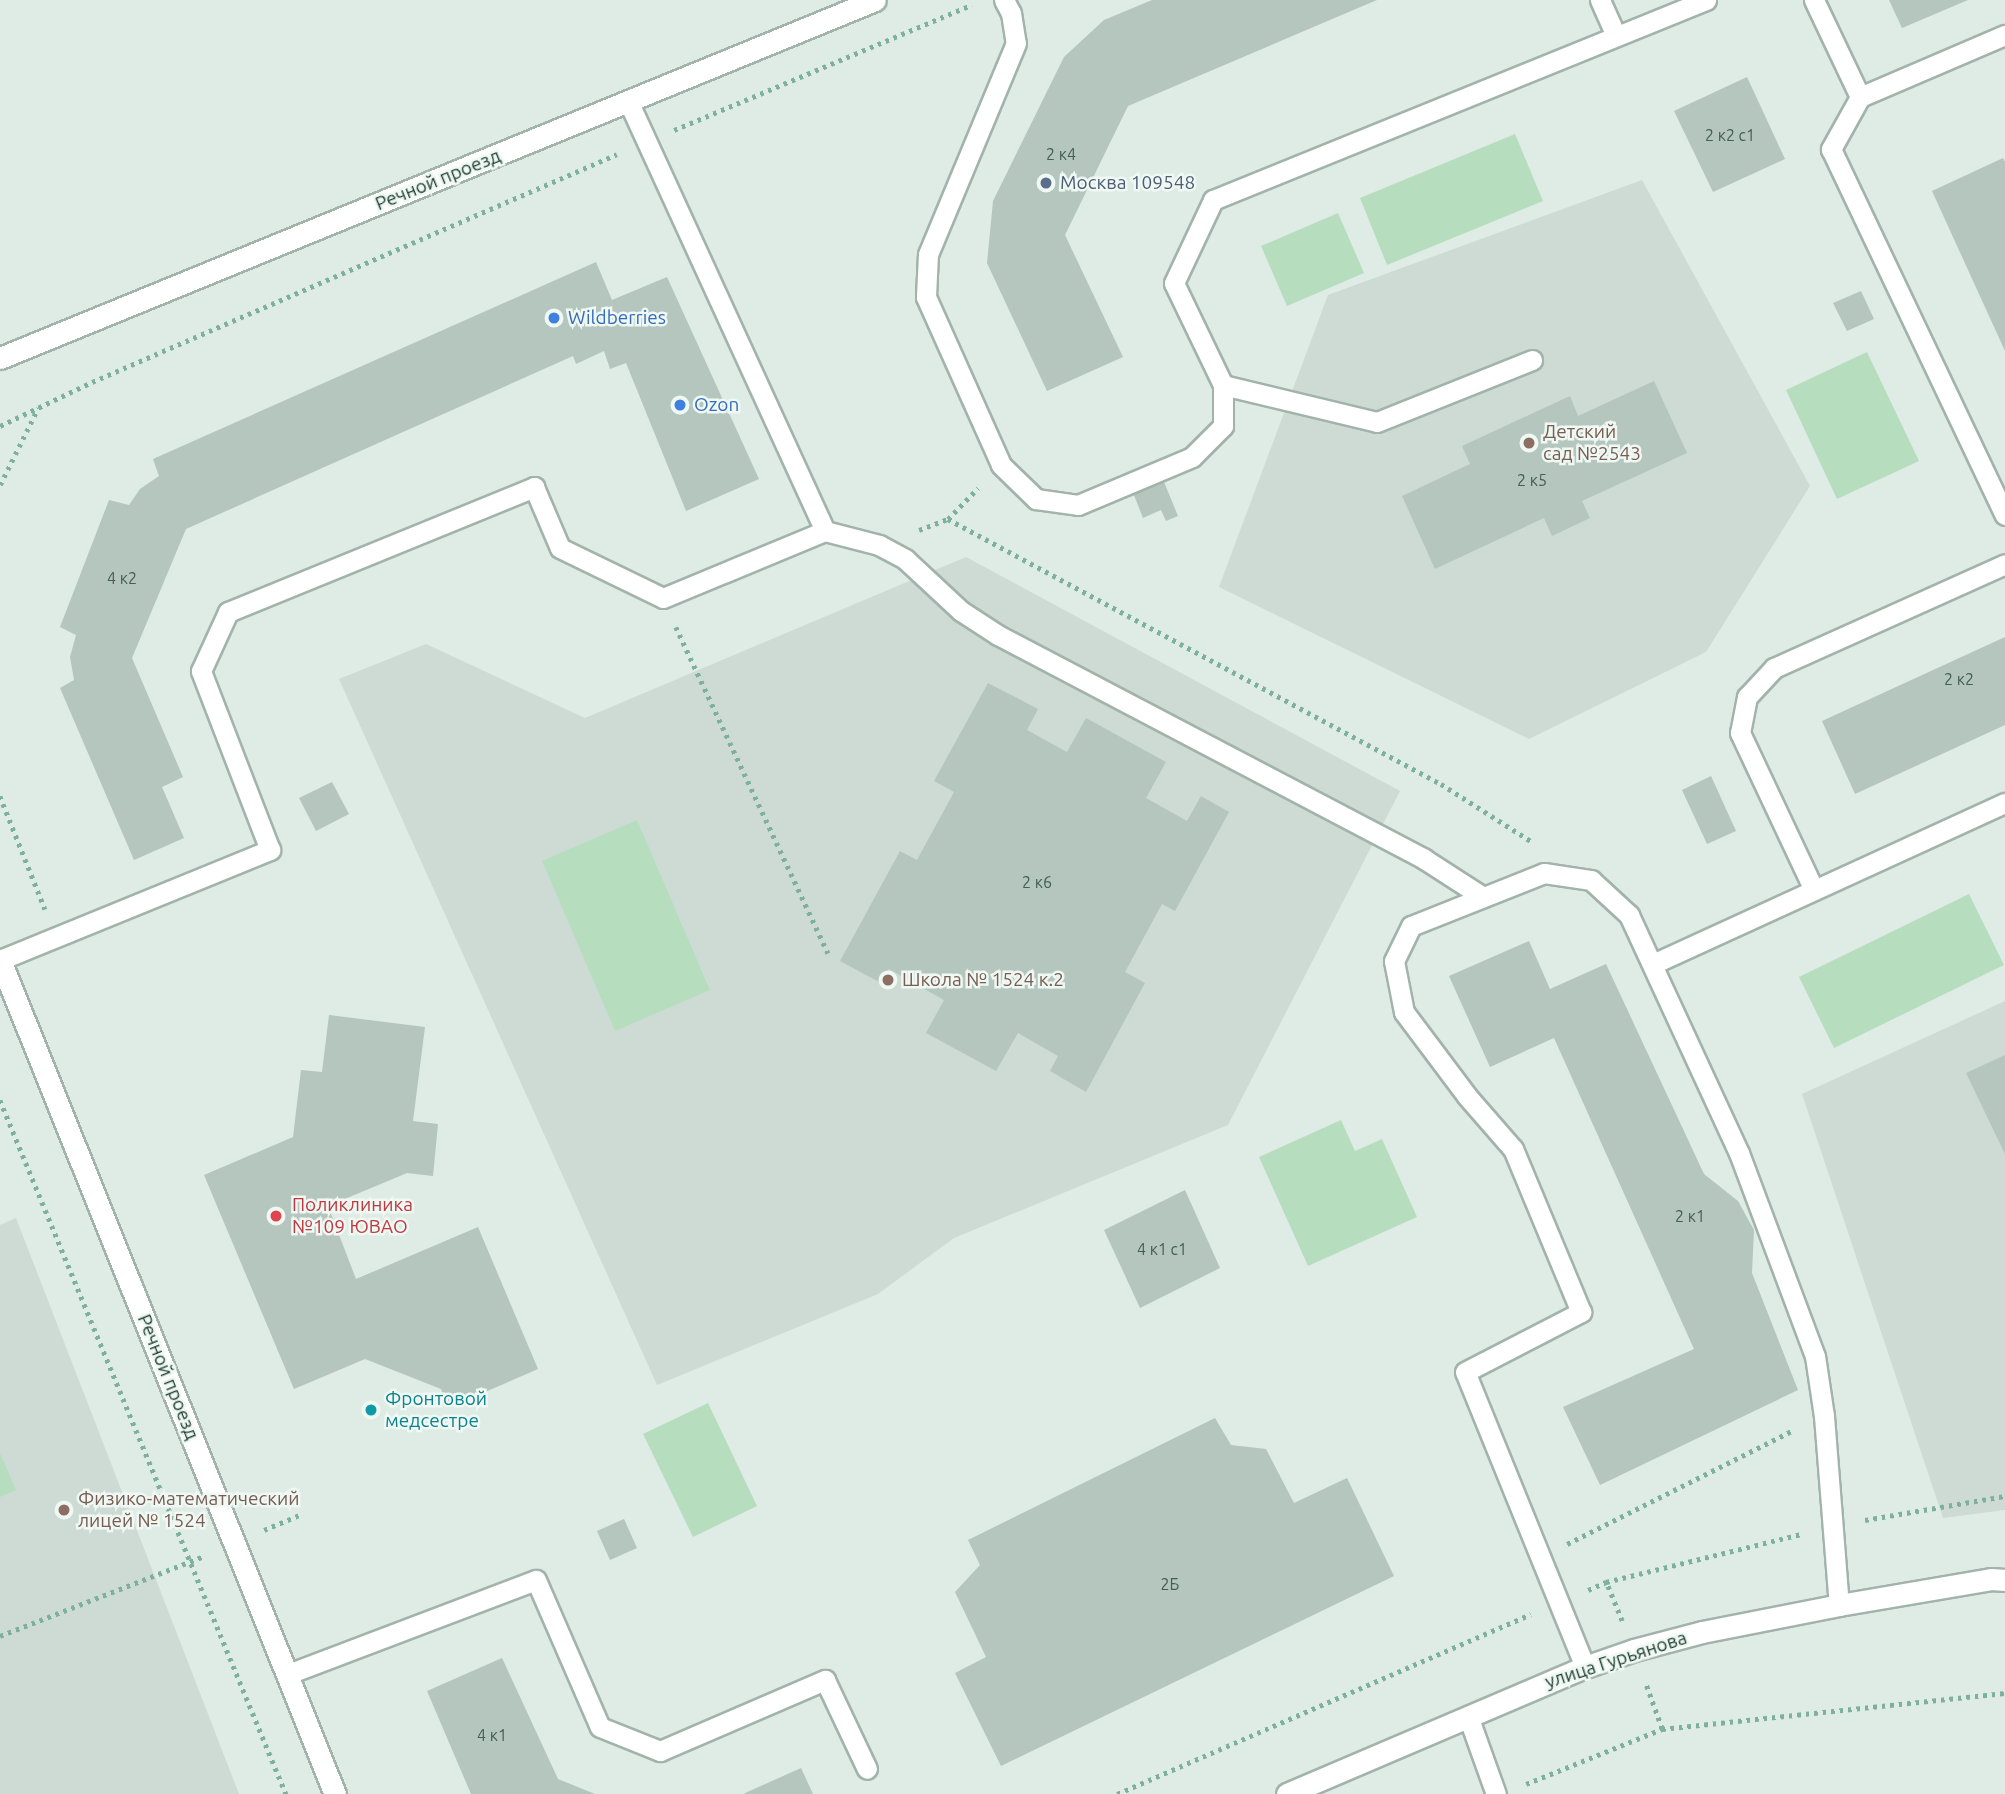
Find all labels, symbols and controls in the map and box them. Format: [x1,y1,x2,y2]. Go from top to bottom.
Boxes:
house number: 2 к2 с1 [1705,125,1755,145]
street label: Речной проезд [372,144,504,216]
house number: 2 к4 [1046,144,1076,164]
place label: Москва 109548 [1060,172,1195,194]
marker: Москва 109548 [1038,175,1054,191]
place label: Wildberries [568,307,666,329]
marker: Wildberries [546,310,562,326]
place label: Ozon [694,394,739,416]
marker: Ozon [672,397,688,413]
place label: Детский сад №2543 [1543,421,1641,465]
marker: Детский сад №2543 [1521,435,1537,451]
house number: 2 к5 [1517,470,1547,490]
house number: 4 к2 [107,568,137,588]
house number: 2 к2 [1944,669,1974,689]
house number: 2 к6 [1022,872,1052,892]
place label: Школа № 1524 к.2 [902,969,1064,991]
marker: Школа № 1524 к.2 [880,972,896,988]
place label: Поликлиника №109 ЮВАО [292,1194,413,1238]
marker: Поликлиника №109 ЮВАО [266,1206,286,1226]
house number: 2 к1 [1675,1206,1705,1226]
house number: 4 к1 с1 [1137,1239,1187,1259]
street label: Речной проезд [132,1311,204,1443]
place label: Фронтовой медсестре [385,1388,487,1432]
marker: Фронтовой медсестре [363,1402,379,1418]
place label: Физико-математический лицей № 1524 [78,1488,300,1532]
marker: Физико-математический лицей № 1524 [56,1502,72,1518]
house number: 2Б [1161,1574,1179,1594]
street label: улица Гурьянова [1542,1626,1690,1694]
house number: 4 к1 [477,1725,507,1745]

